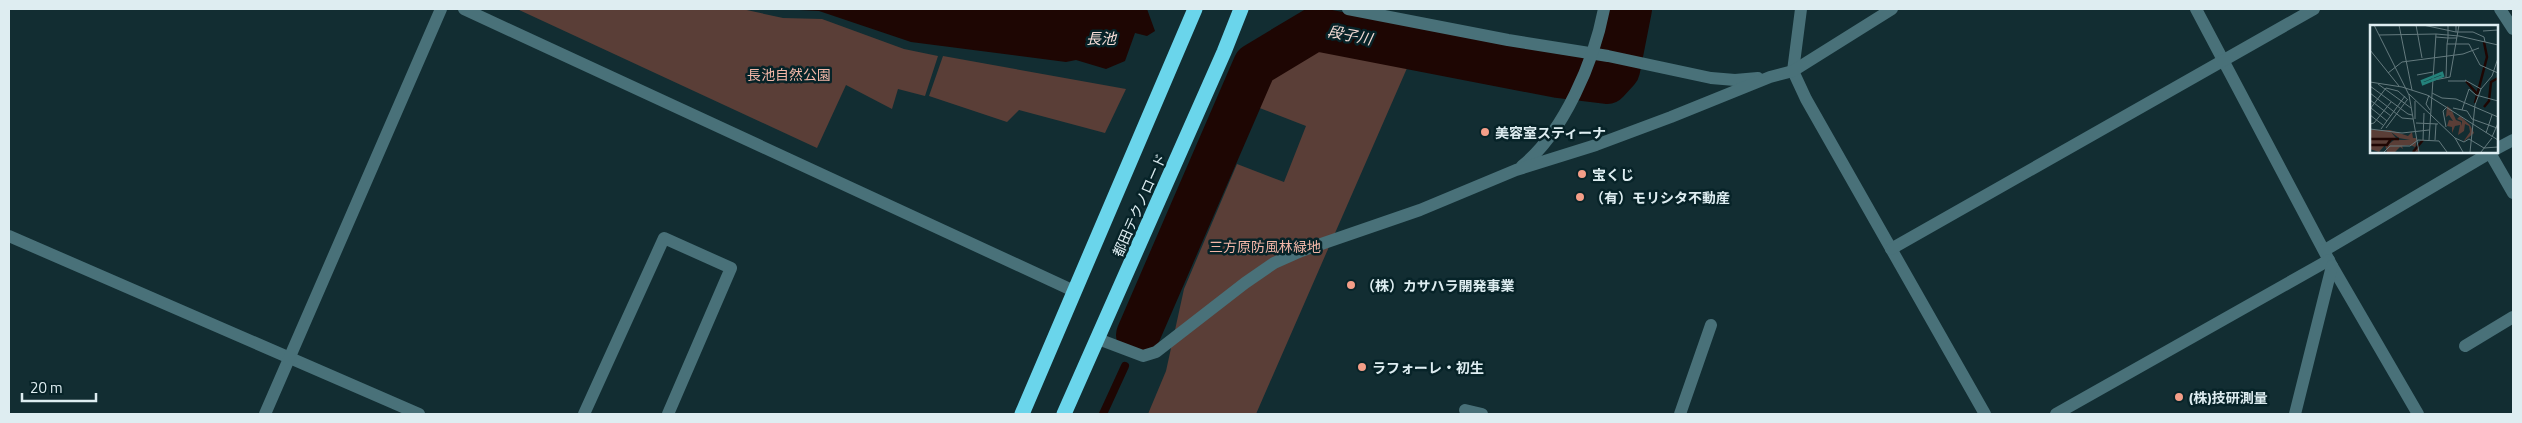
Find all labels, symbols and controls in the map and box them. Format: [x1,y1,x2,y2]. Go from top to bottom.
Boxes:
water label: 段子川 [1326,19,1376,51]
inset map [2370,25,2497,152]
water label: 長池 [1086,27,1118,50]
park label: 長池自然公園 [747,64,831,85]
place label: 美容室スティーナ [1495,122,1606,143]
marker: 美容室スティーナ [1479,126,1491,138]
street label: 都田テクノロード [1107,150,1171,260]
place label: 宝くじ [1592,164,1634,185]
marker: 宝くじ [1576,168,1588,180]
place label: （有）モリシタ不動産 [1590,187,1730,208]
marker: （有）モリシタ不動産 [1574,191,1586,203]
park label: 三方原防風林緑地 [1209,236,1321,257]
place label: （株）カサハラ開発事業 [1361,275,1514,296]
marker: （株）カサハラ開発事業 [1345,279,1357,291]
place label: ラフォーレ・初生 [1372,357,1484,378]
marker: ラフォーレ・初生 [1356,361,1368,373]
scale bar [22,370,96,402]
text: 20 m [30,376,63,399]
place label: (株)技研測量 [2189,387,2268,408]
marker: (株)技研測量 [2173,391,2185,403]

